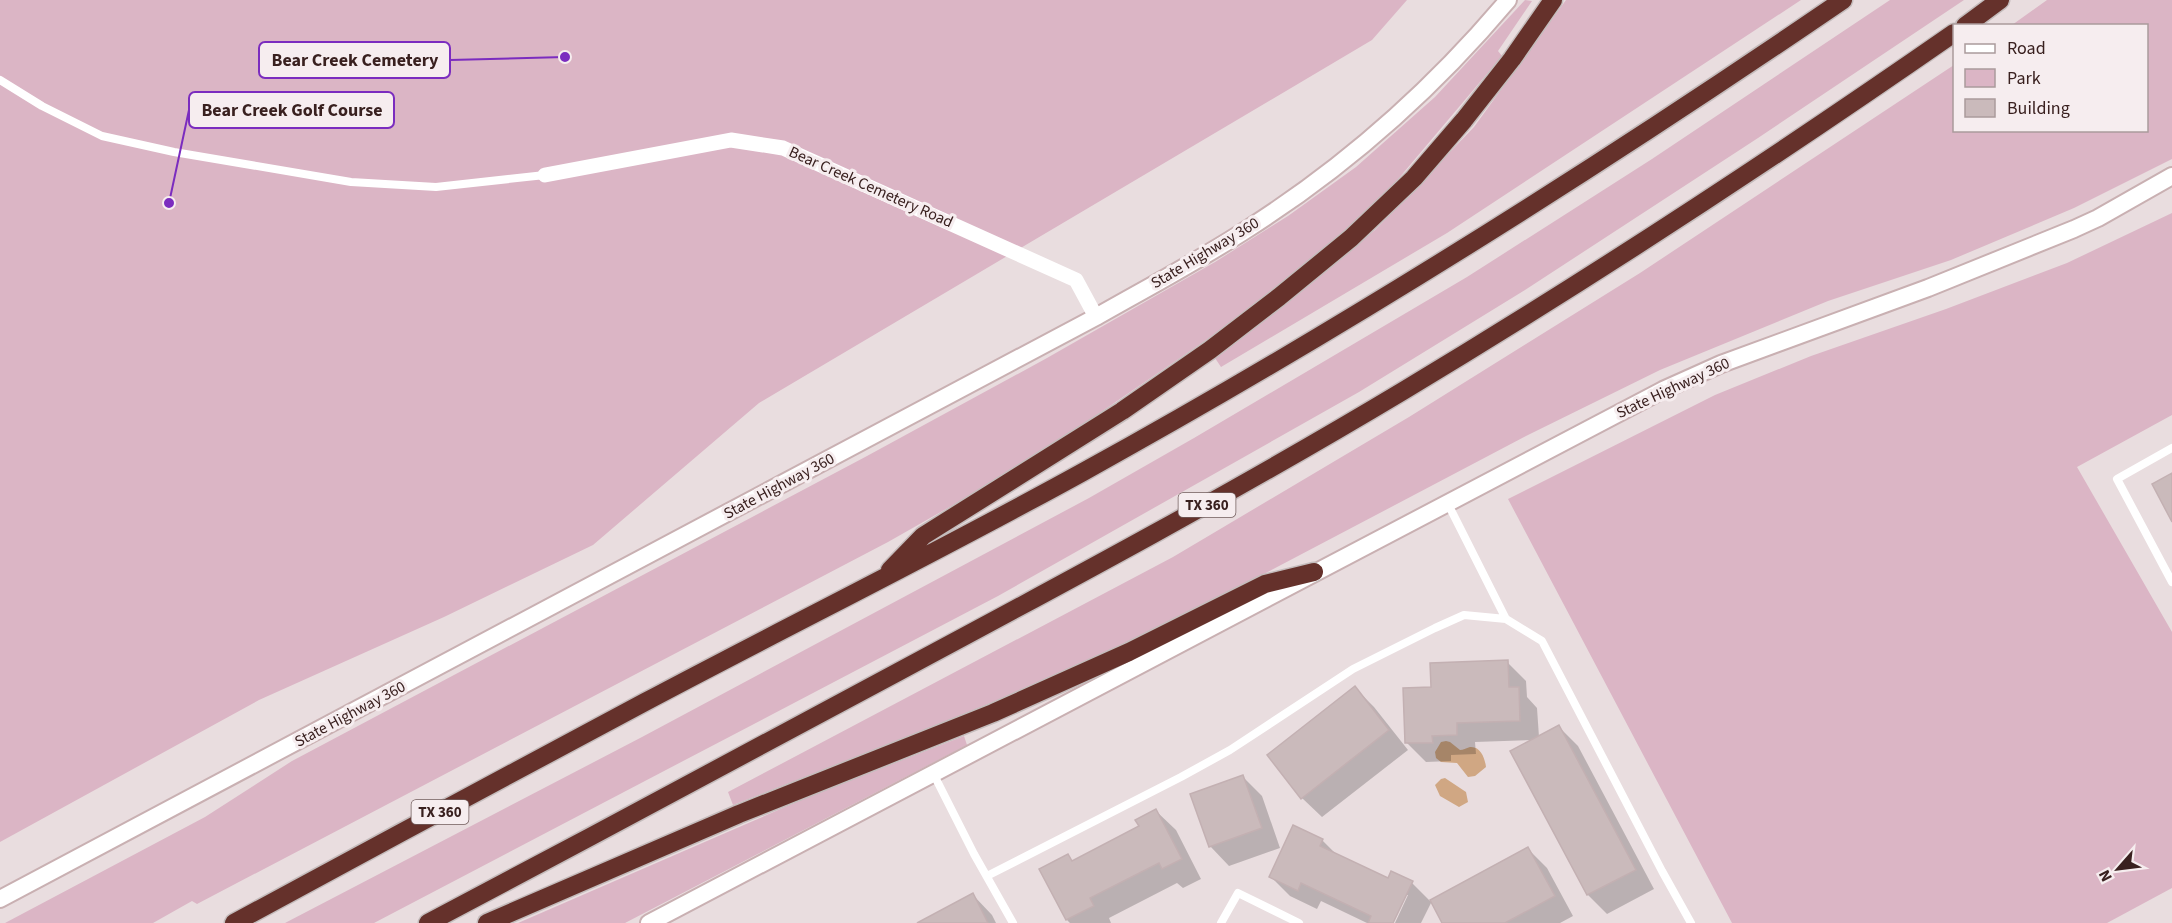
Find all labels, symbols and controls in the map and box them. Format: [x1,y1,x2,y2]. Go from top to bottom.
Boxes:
legend [1953,24,2148,132]
text: Road [2007,36,2046,61]
callout: Bear Creek Cemetery [259,42,450,78]
text: Bear Creek Cemetery [272,48,439,73]
text: Park [2007,66,2041,91]
callout: Bear Creek Golf Course [189,92,394,128]
text: Building [2007,96,2070,121]
text: Bear Creek Golf Course [201,98,383,123]
street label: Bear Creek Cemetery Road [785,141,957,233]
street label: State Highway 360 [1147,212,1263,294]
street label: State Highway 360 [1613,352,1733,424]
street label: State Highway 360 [720,448,838,524]
road number: TX 360 [1178,493,1236,517]
street label: State Highway 360 [291,676,409,752]
road number: TX 360 [412,800,468,824]
north arrow [2088,839,2148,899]
text: N [2093,866,2118,885]

